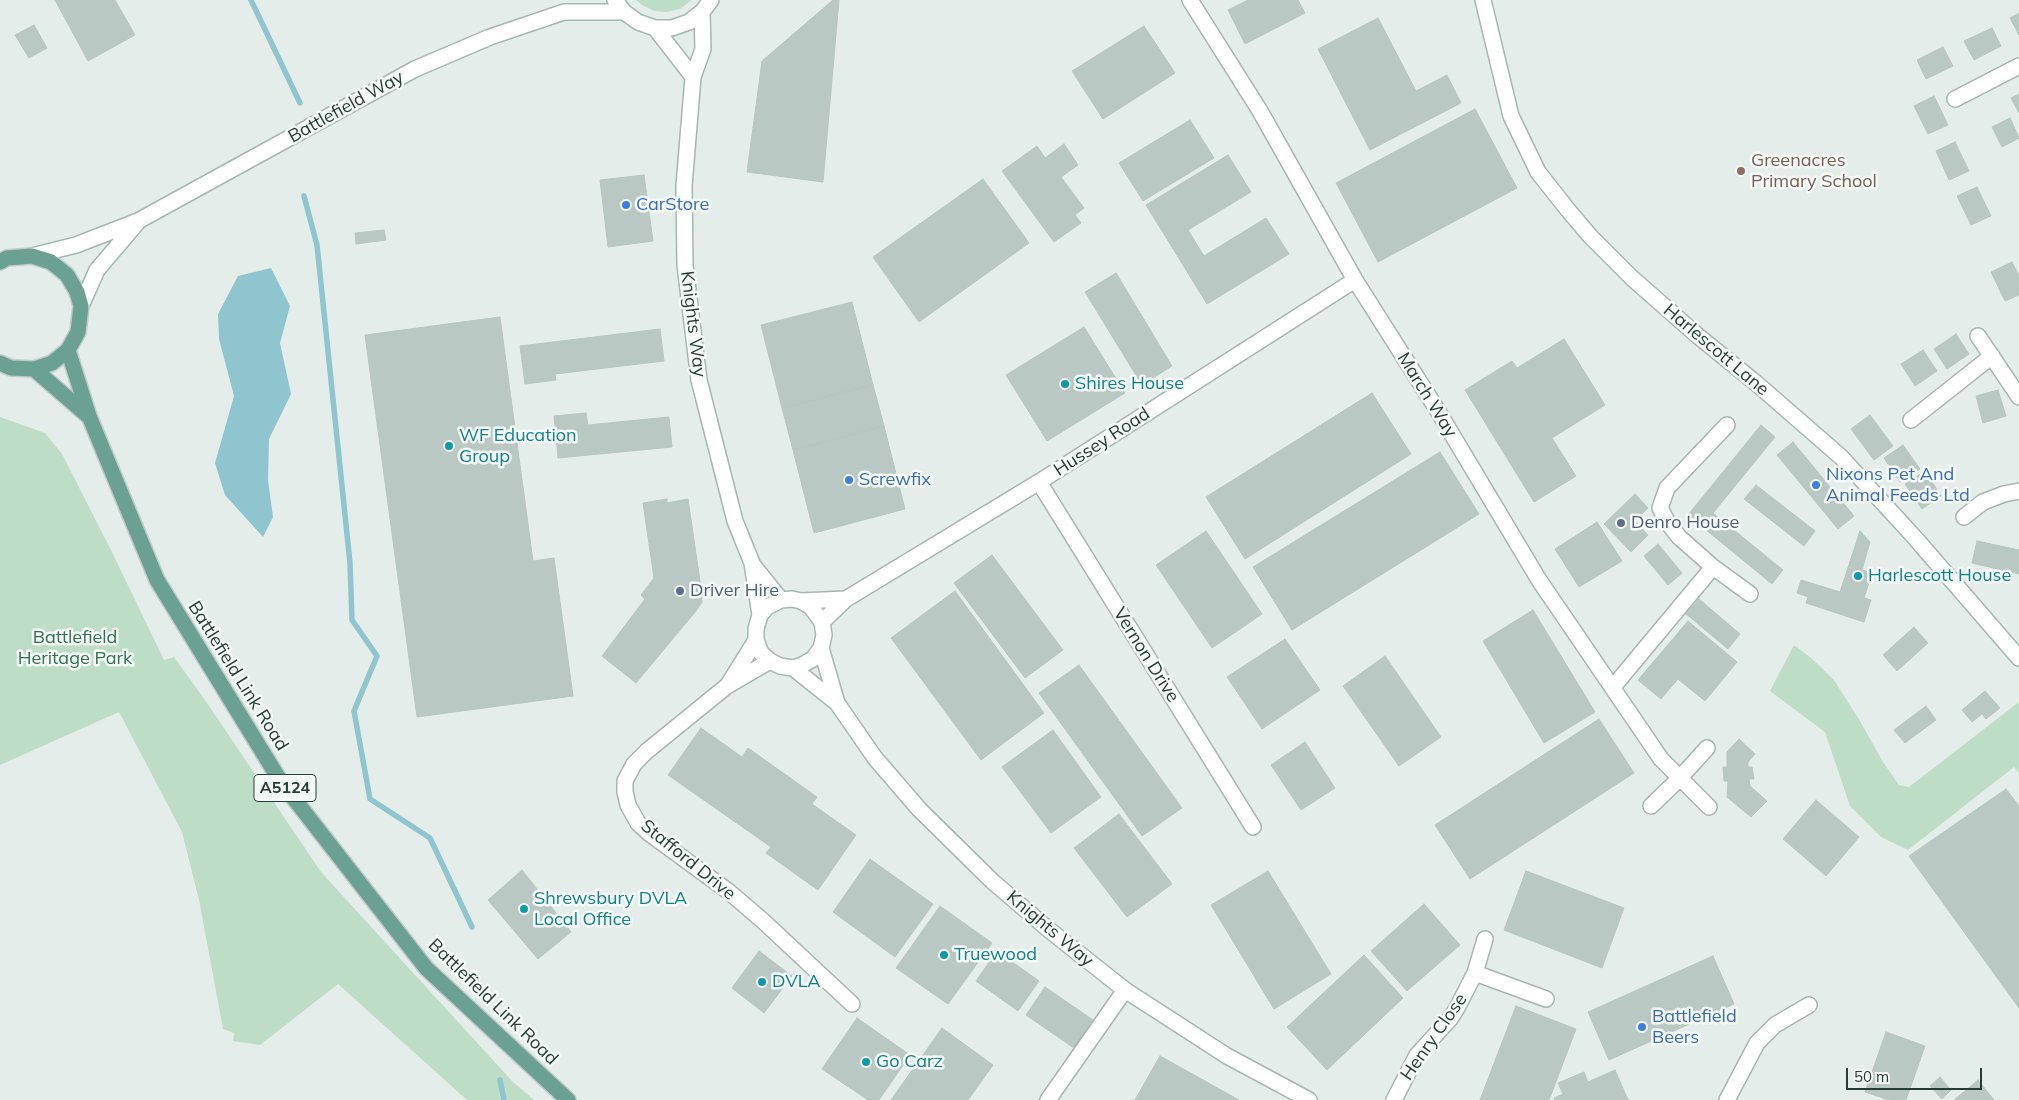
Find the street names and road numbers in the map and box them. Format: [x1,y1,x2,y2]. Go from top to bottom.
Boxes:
street label: Battlefield Way [285,66,407,148]
street label: Knights Way [676,270,710,378]
street label: Harlescott Lane [1659,300,1773,400]
street label: March Way [1392,349,1462,441]
street label: Hussey Road [1050,403,1154,481]
street label: Battlefield Link Road [183,597,293,755]
street label: Vernon Drive [1108,604,1184,706]
road number: A5124 [254,774,316,801]
street label: Stafford Drive [636,815,740,905]
street label: Knights Way [1002,886,1098,972]
street label: Battlefield Link Road [424,934,562,1070]
street label: Henry Close [1396,989,1472,1085]

